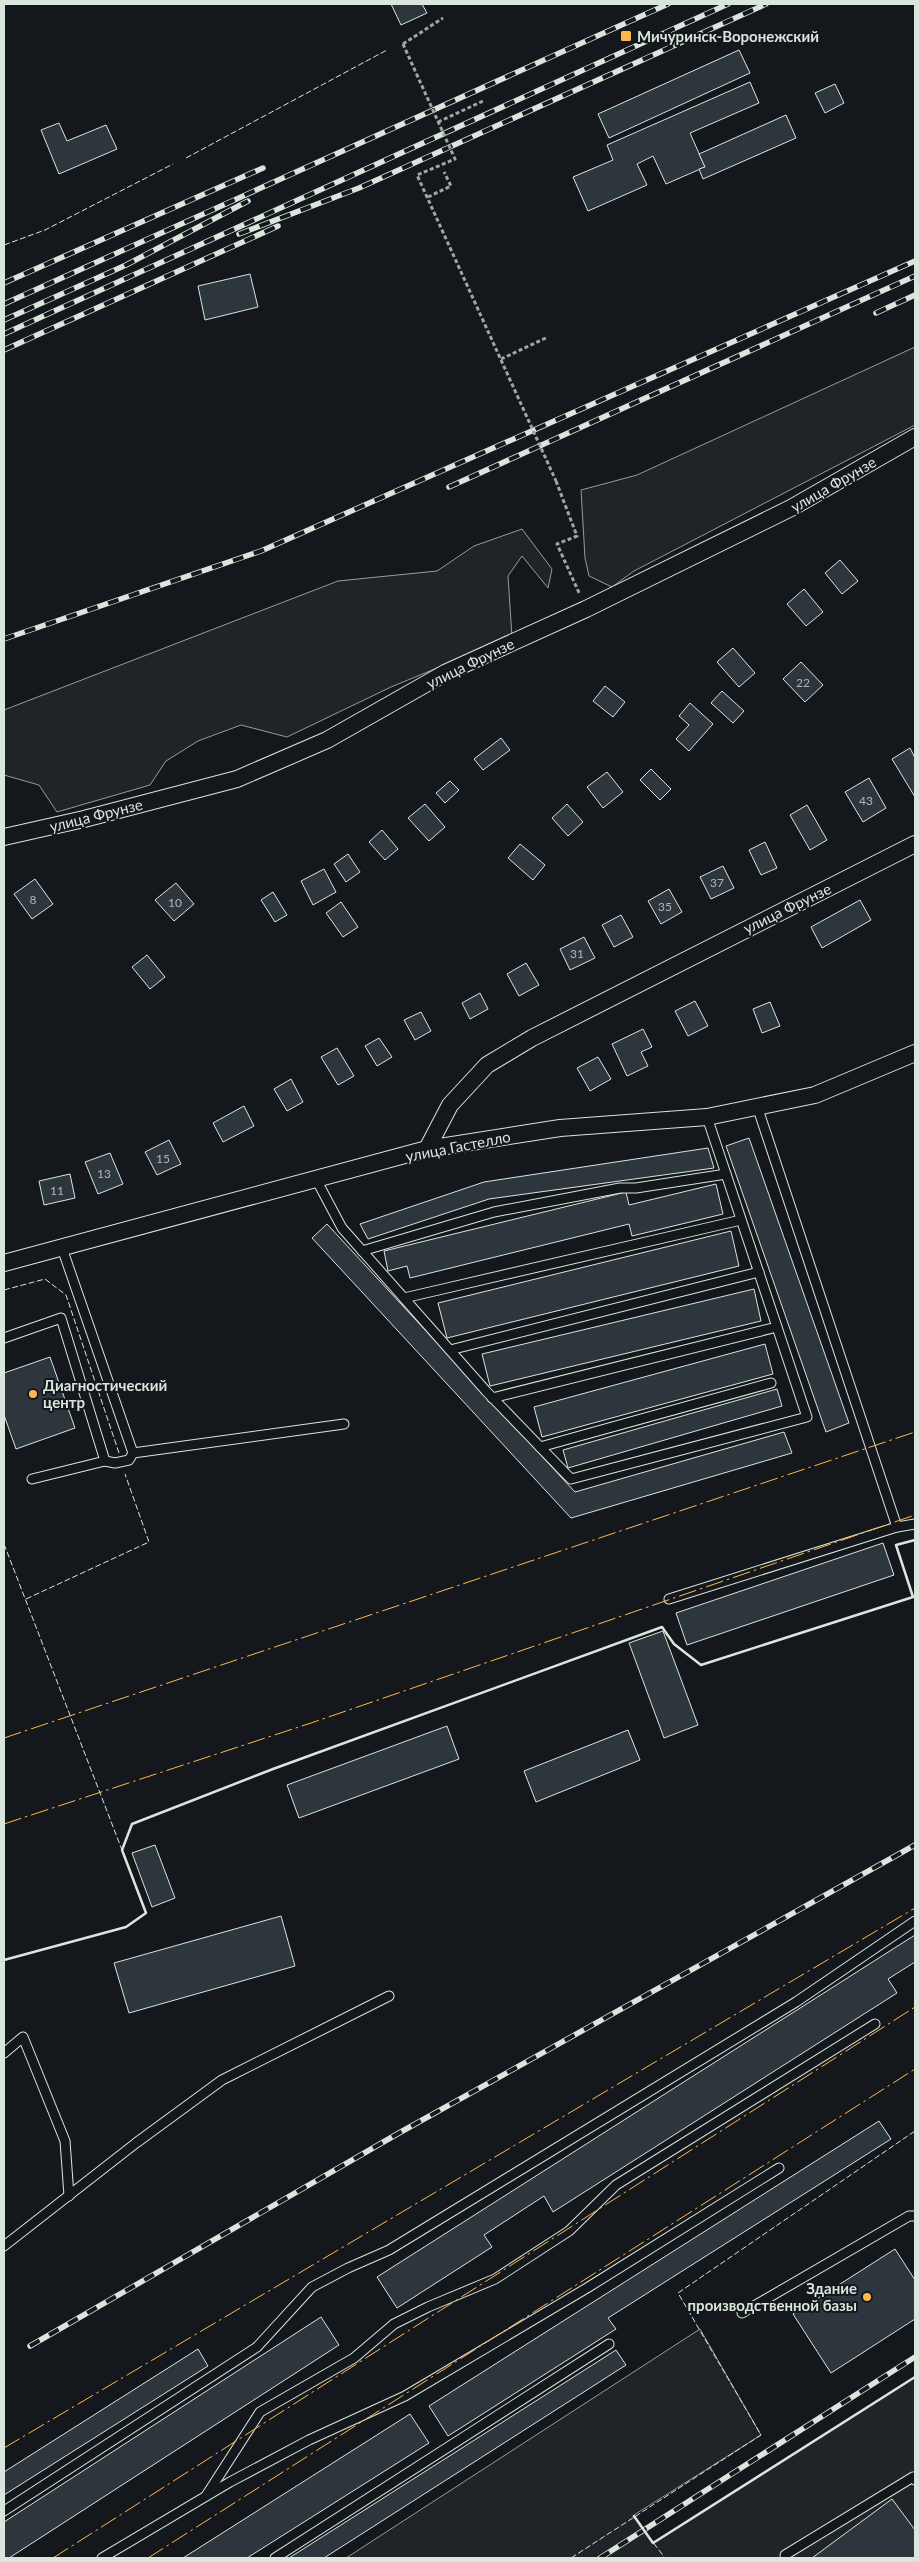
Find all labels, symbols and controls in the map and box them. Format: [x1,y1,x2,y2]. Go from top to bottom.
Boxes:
place label: Мичуринск-Воронежский [637,27,819,45]
marker: Мичуринск-Воронежский [619,29,633,43]
street label: улица Фрунзе [787,452,879,516]
street label: улица Фрунзе [423,634,517,692]
house number: 22 [796,675,810,690]
house number: 43 [859,793,873,808]
street label: улица Фрунзе [48,795,145,835]
house number: 37 [710,875,724,890]
street label: улица Фрунзе [740,879,834,937]
house number: 8 [30,892,37,907]
house number: 10 [168,895,182,910]
house number: 35 [658,899,672,914]
house number: 31 [570,946,584,961]
street label: улица Гастелло [404,1127,512,1165]
house number: 15 [156,1151,170,1166]
house number: 13 [97,1166,111,1181]
house number: 11 [50,1183,64,1198]
place label: Диагностический центр [43,1376,167,1411]
marker: Диагностический центр [27,1388,39,1400]
place label: Здание производственной базы [688,2279,857,2314]
marker: Здание производственной базы [861,2291,873,2303]

